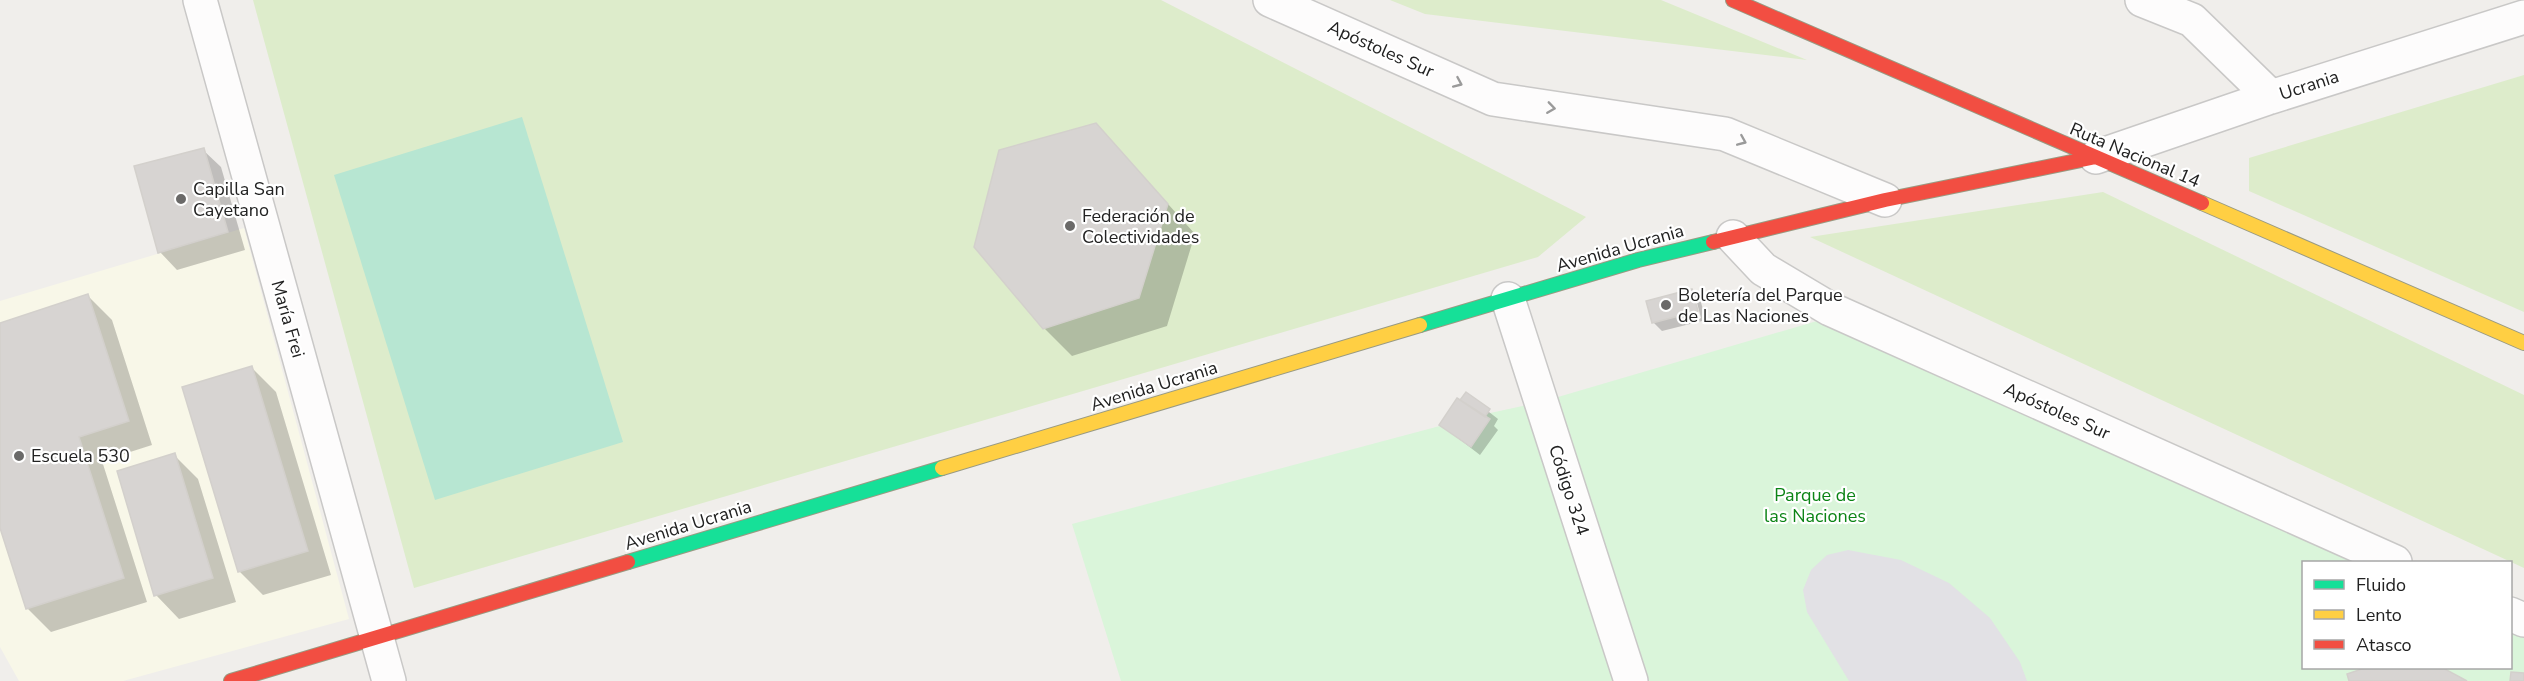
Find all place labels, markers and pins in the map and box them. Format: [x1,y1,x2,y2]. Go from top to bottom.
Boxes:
place label: Capilla San Cayetano [193,177,285,222]
marker: Capilla San Cayetano [174,192,188,206]
place label: Federación de Colectividades [1082,204,1199,249]
marker: Federación de Colectividades [1063,219,1077,233]
place label: Boletería del Parque de Las Naciones [1678,283,1843,328]
marker: Boletería del Parque de Las Naciones [1659,298,1673,312]
place label: Escuela 530 [31,444,130,468]
marker: Escuela 530 [12,449,26,463]

